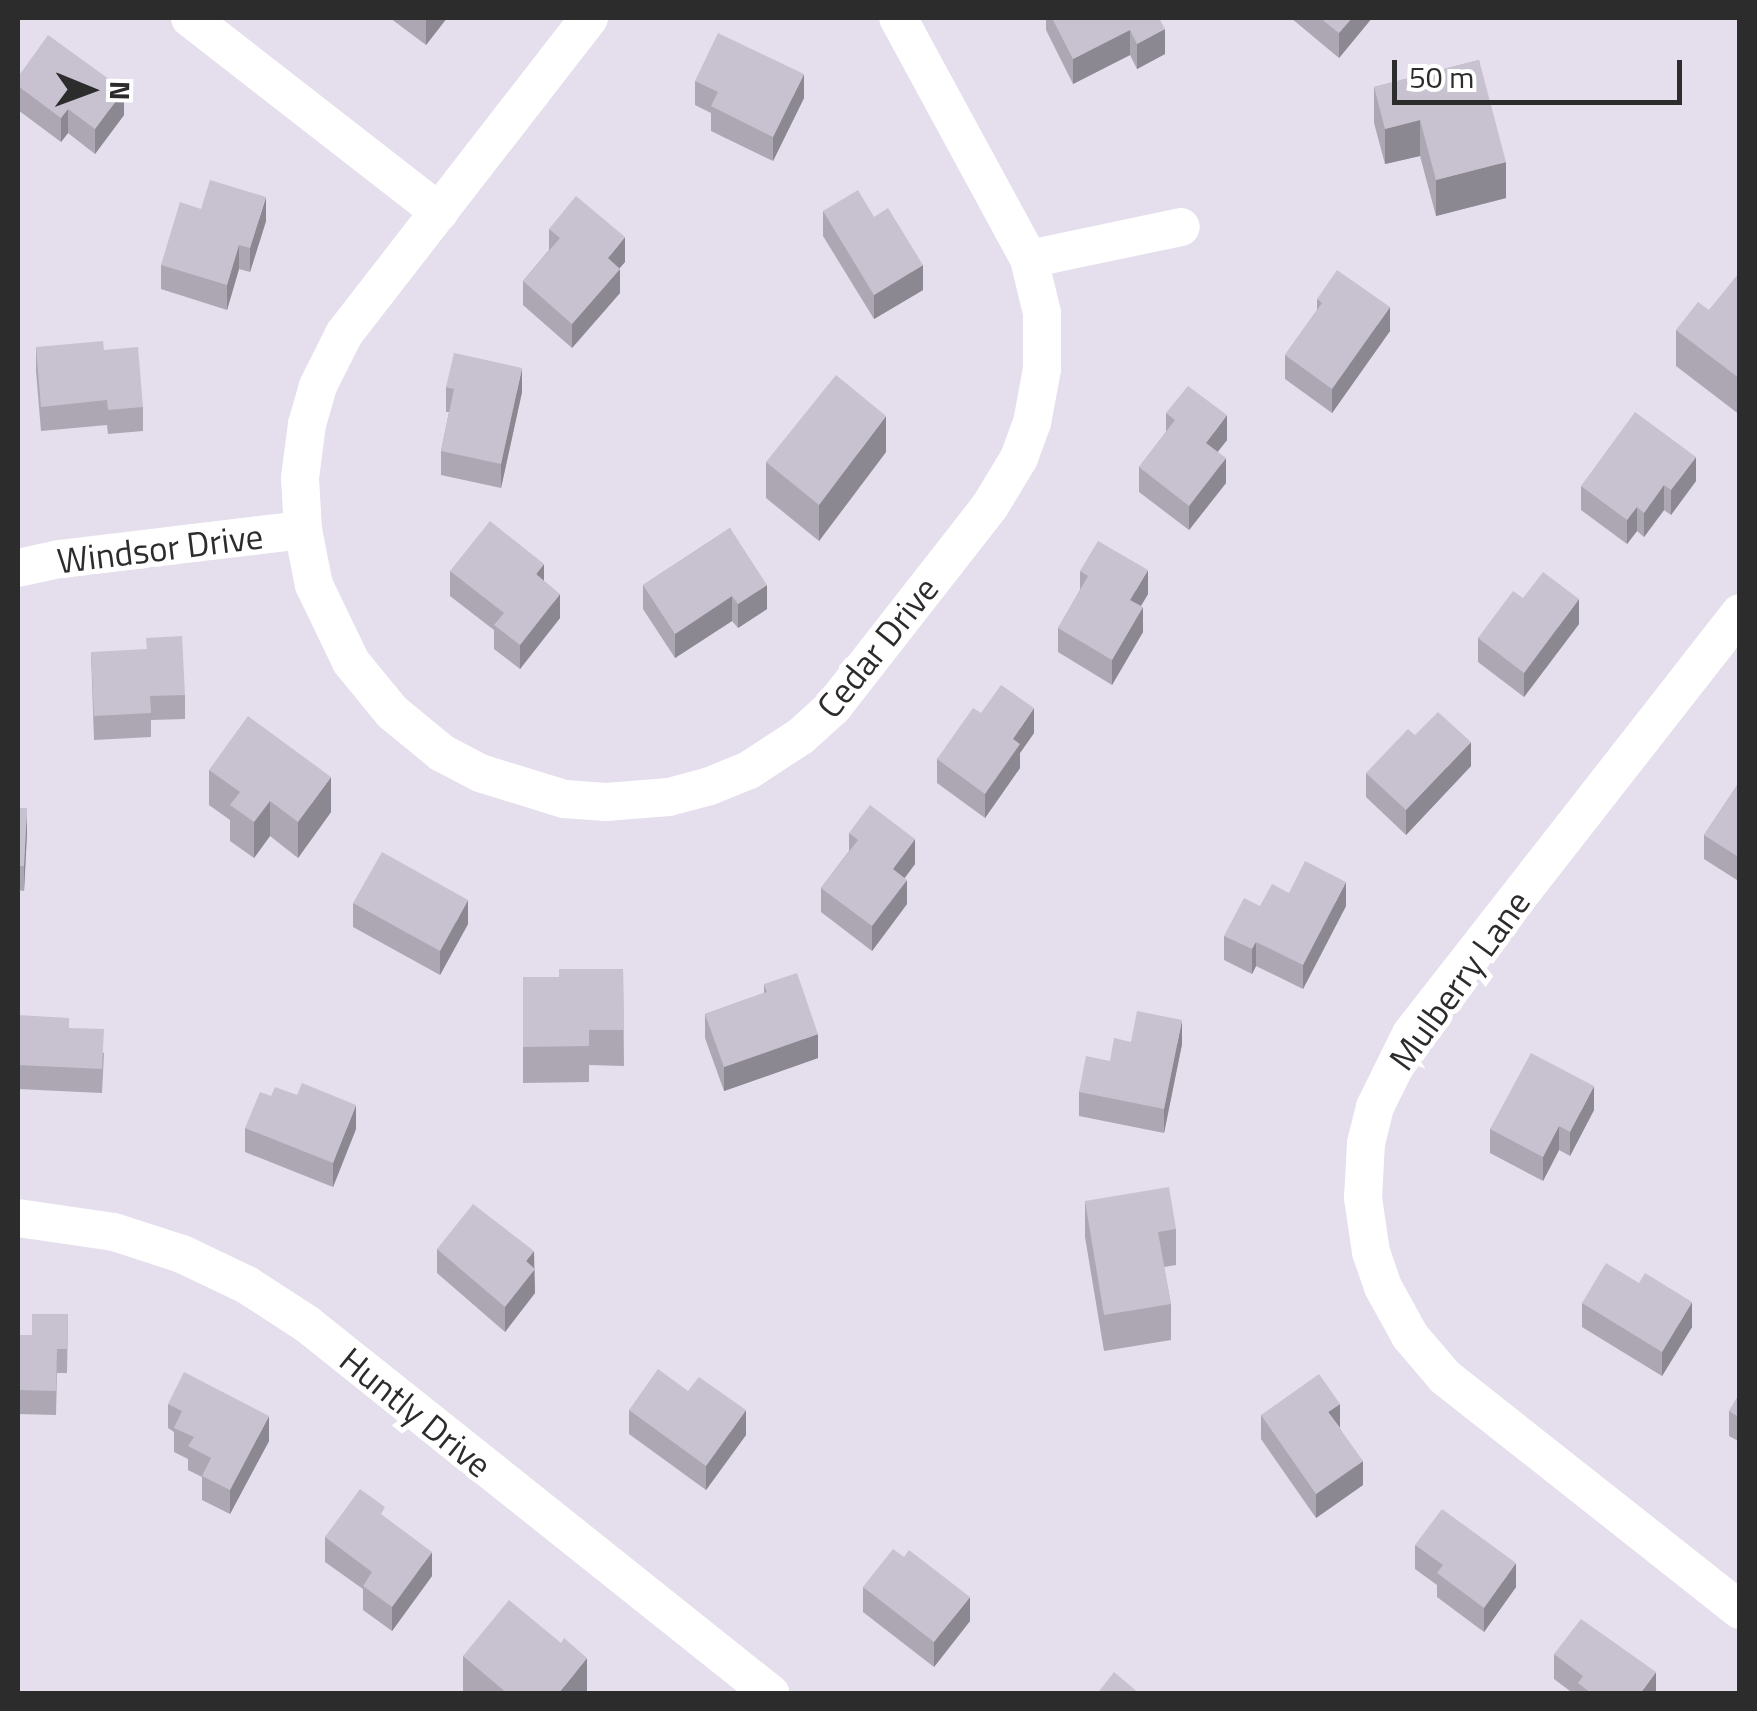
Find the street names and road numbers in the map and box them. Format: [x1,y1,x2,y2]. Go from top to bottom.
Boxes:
street label: Windsor Drive [55,515,265,581]
street label: Cedar Drive [808,568,946,726]
street label: Mulberry Lane [1380,882,1538,1078]
street label: Huntly Drive [332,1338,500,1486]

